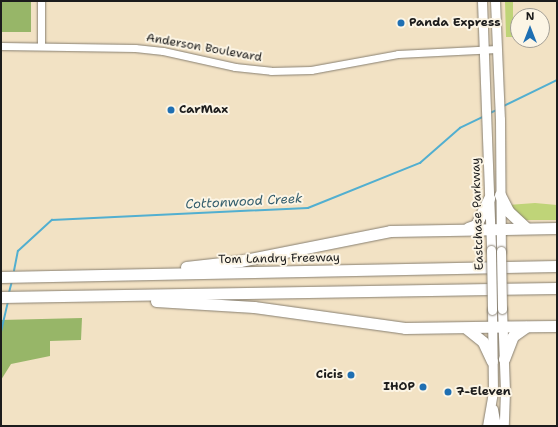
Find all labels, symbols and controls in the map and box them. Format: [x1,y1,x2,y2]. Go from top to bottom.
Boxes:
north arrow [510,8,550,48]
text: N [526,9,534,24]
place label: Panda Express [409,16,501,30]
marker: Panda Express [396,18,406,28]
street label: Anderson Boulevard [145,31,263,65]
place label: CarMax [179,103,228,117]
marker: CarMax [166,105,176,115]
street label: Eastchase Parkway [469,158,487,270]
water label: Cottonwood Creek [185,191,303,213]
street label: Tom Landry Freeway [218,251,340,267]
place label: Cicis [316,368,343,382]
marker: Cicis [346,370,356,380]
place label: IHOP [383,380,415,394]
marker: IHOP [418,382,428,392]
place label: 7-Eleven [456,385,511,399]
marker: 7-Eleven [443,387,453,397]

